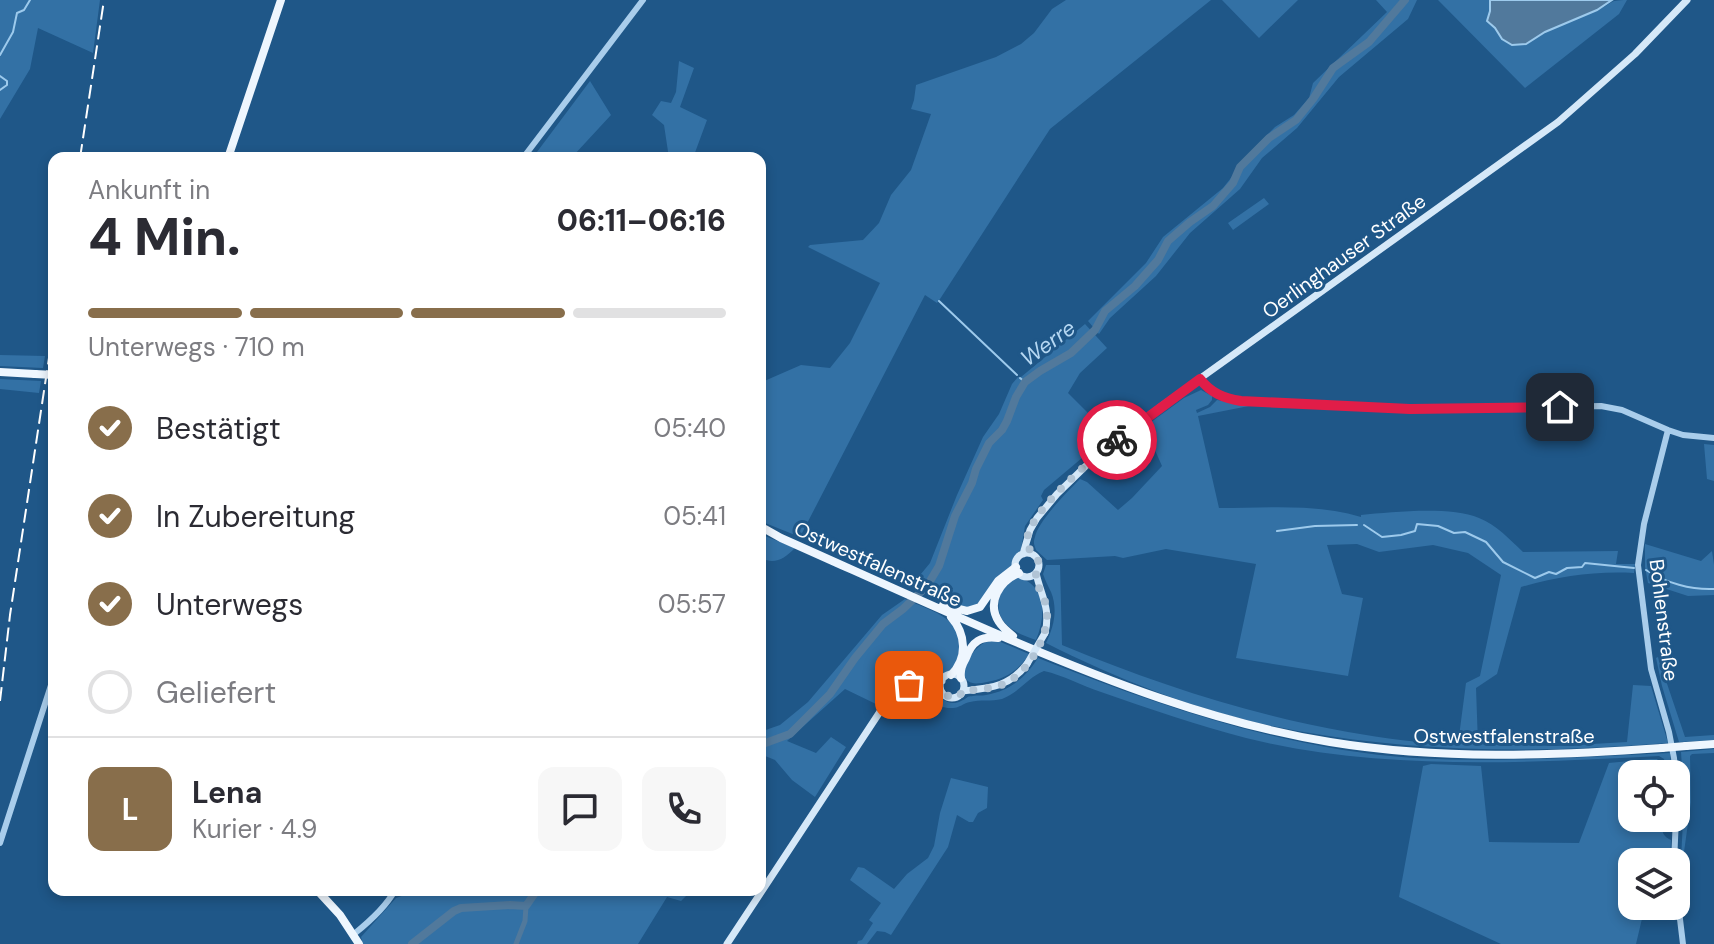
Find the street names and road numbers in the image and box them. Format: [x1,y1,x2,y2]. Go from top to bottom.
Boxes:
street label: Oerlinghauser Straße [1257,188,1431,324]
street label: Ostwestfalenstraße [790,515,966,613]
street label: Bohlenstraße [1644,557,1684,683]
street label: Ostwestfalenstraße [1413,723,1595,749]

